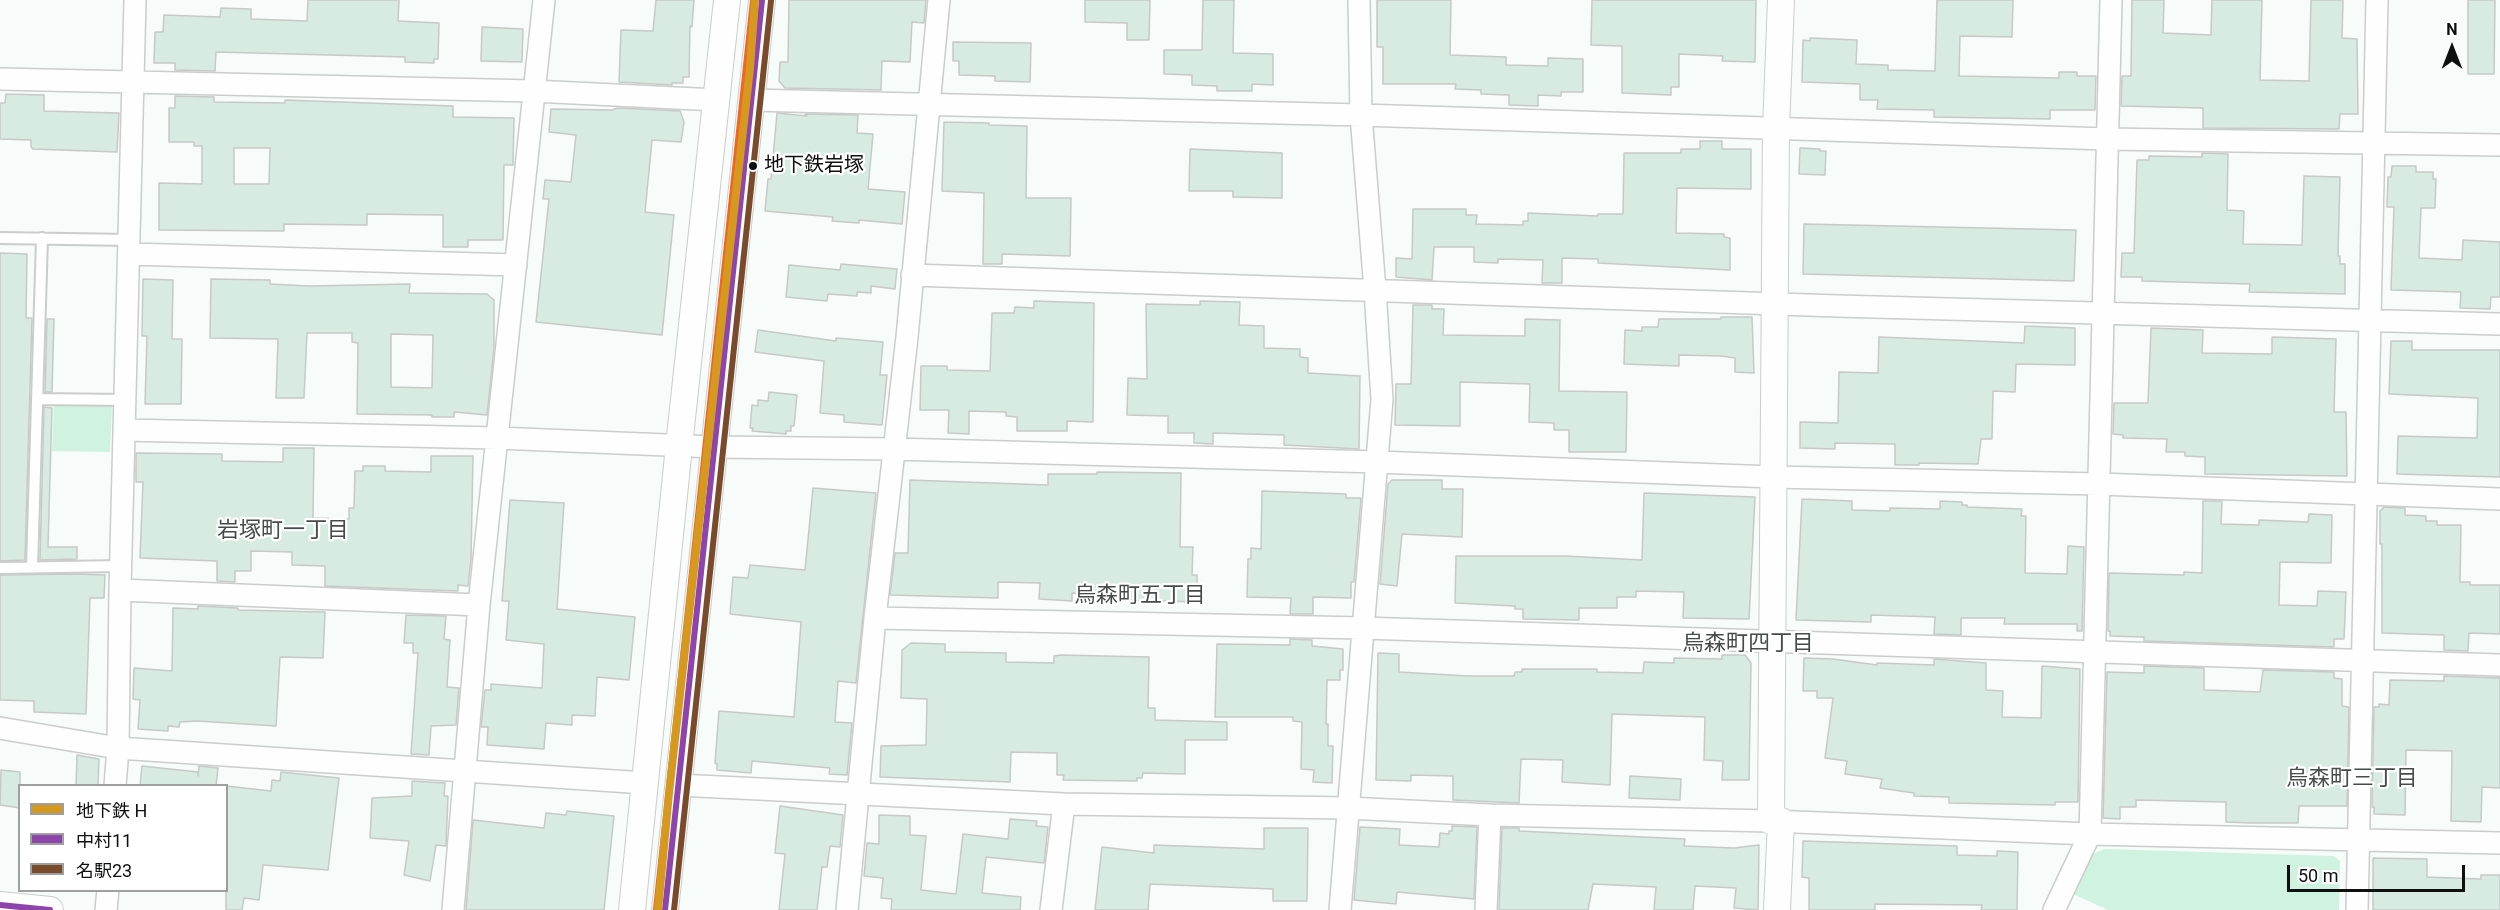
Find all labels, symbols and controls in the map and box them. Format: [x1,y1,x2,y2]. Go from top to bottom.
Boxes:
north arrow [2422,18,2482,78]
text: N [2446,20,2458,39]
place label: 地下鉄岩塚 [764,154,864,178]
marker: 地下鉄岩塚 [747,160,759,172]
district label: 岩塚町一丁目 [217,518,349,544]
district label: 烏森町五丁目 [1074,583,1206,609]
district label: 烏森町四丁目 [1682,631,1814,657]
district label: 烏森町三丁目 [2286,766,2418,792]
legend [18,784,228,892]
text: 地下鉄 H [76,800,147,821]
text: 中村11 [76,830,132,851]
scale bar [2290,853,2468,891]
text: 名駅23 [76,860,132,881]
text: 50 m [2298,865,2338,886]

